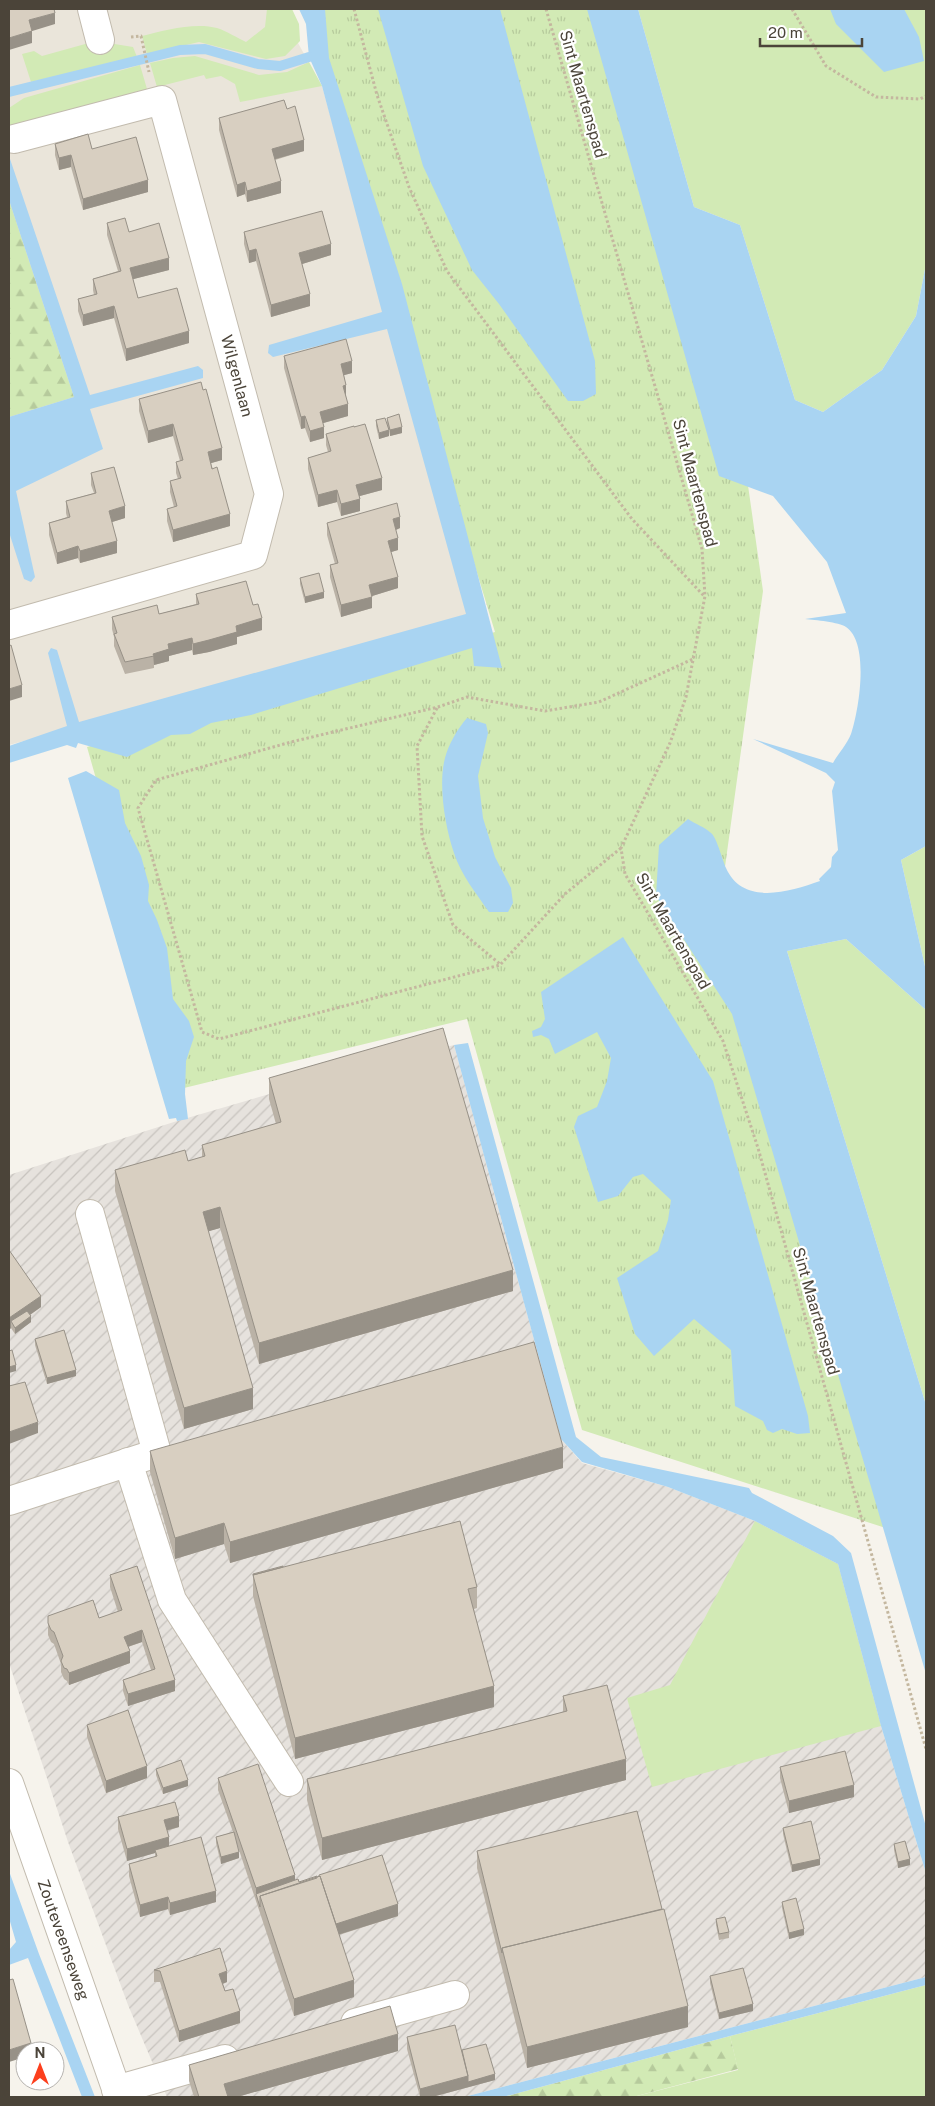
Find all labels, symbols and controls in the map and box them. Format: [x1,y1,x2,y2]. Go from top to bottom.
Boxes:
scale bar [760,15,862,47]
text: 20 m [768,24,803,41]
street label: Sint Maartenspad [556,28,610,160]
street label: Wilgenlaan [217,333,257,419]
street label: Sint Maartenspad [669,417,721,549]
street label: Sint Maartenspad [632,869,714,993]
street label: Sint Maartenspad [789,1245,843,1377]
street label: Zouteveenseweg [34,1877,94,2003]
north arrow [15,2041,65,2091]
text: N [35,2045,45,2061]

